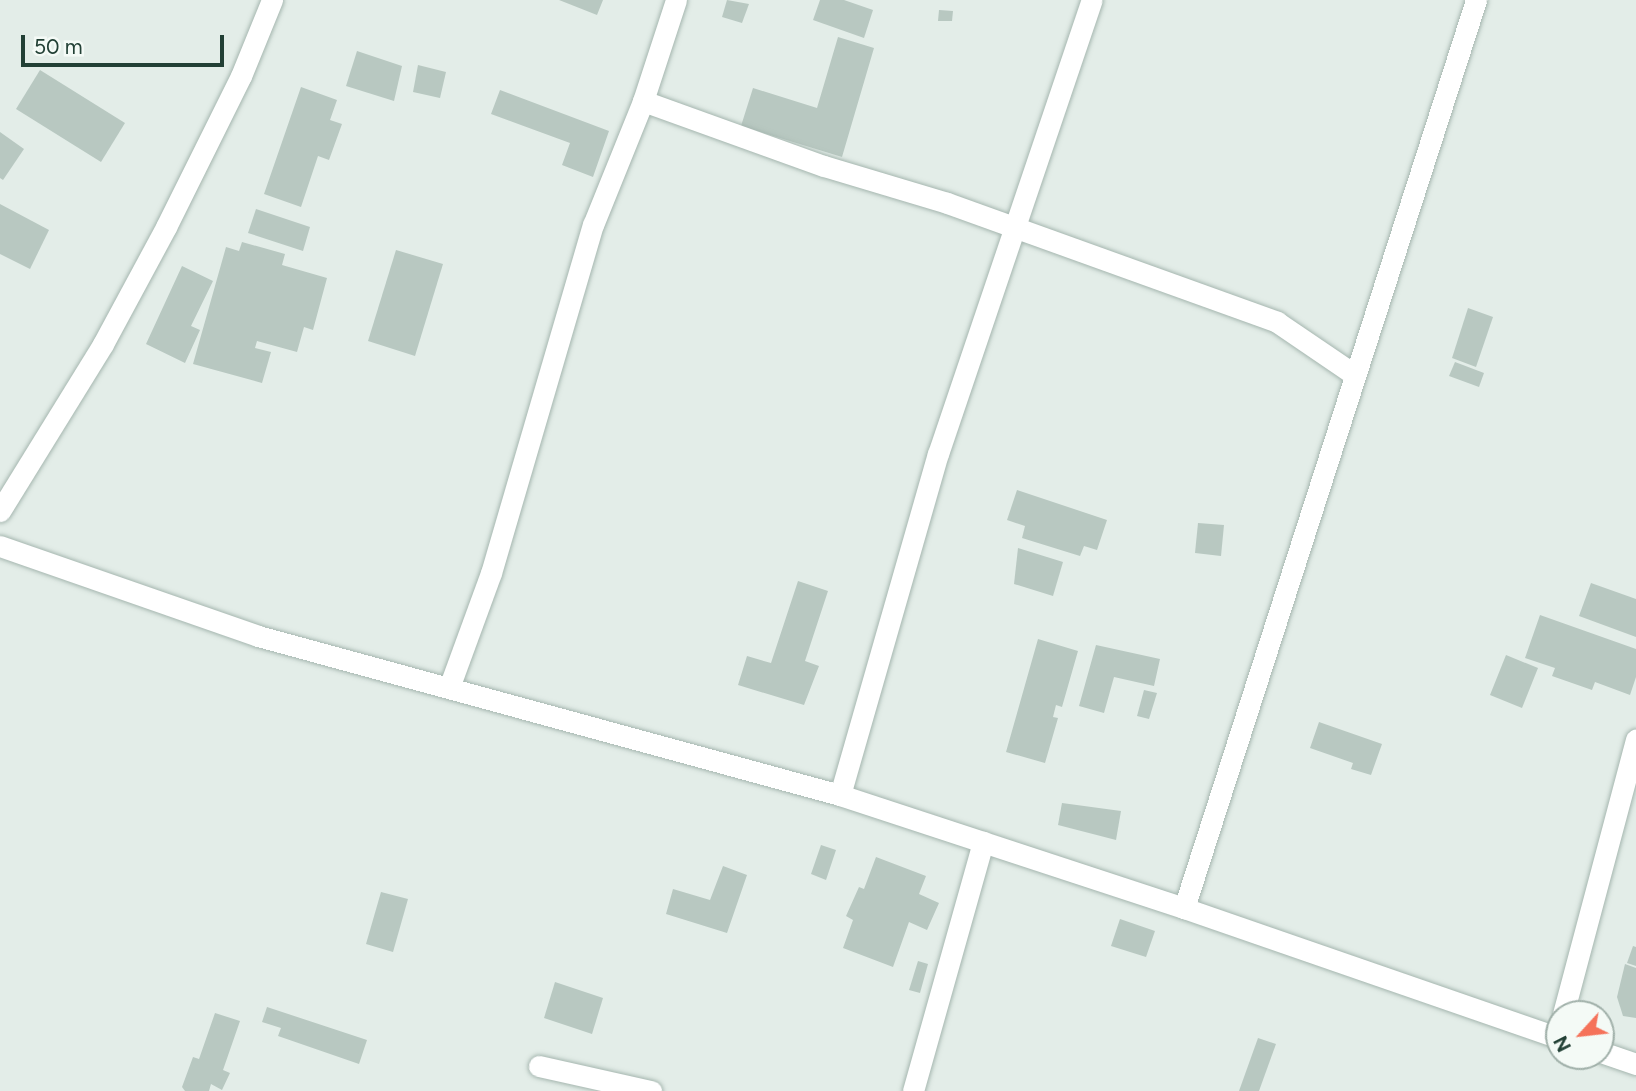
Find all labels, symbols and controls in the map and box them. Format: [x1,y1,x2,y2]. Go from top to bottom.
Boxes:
scale bar [24,21,228,65]
text: 50 m [34,34,83,59]
north arrow [1545,1000,1615,1070]
text: N [1549,1032,1576,1056]

